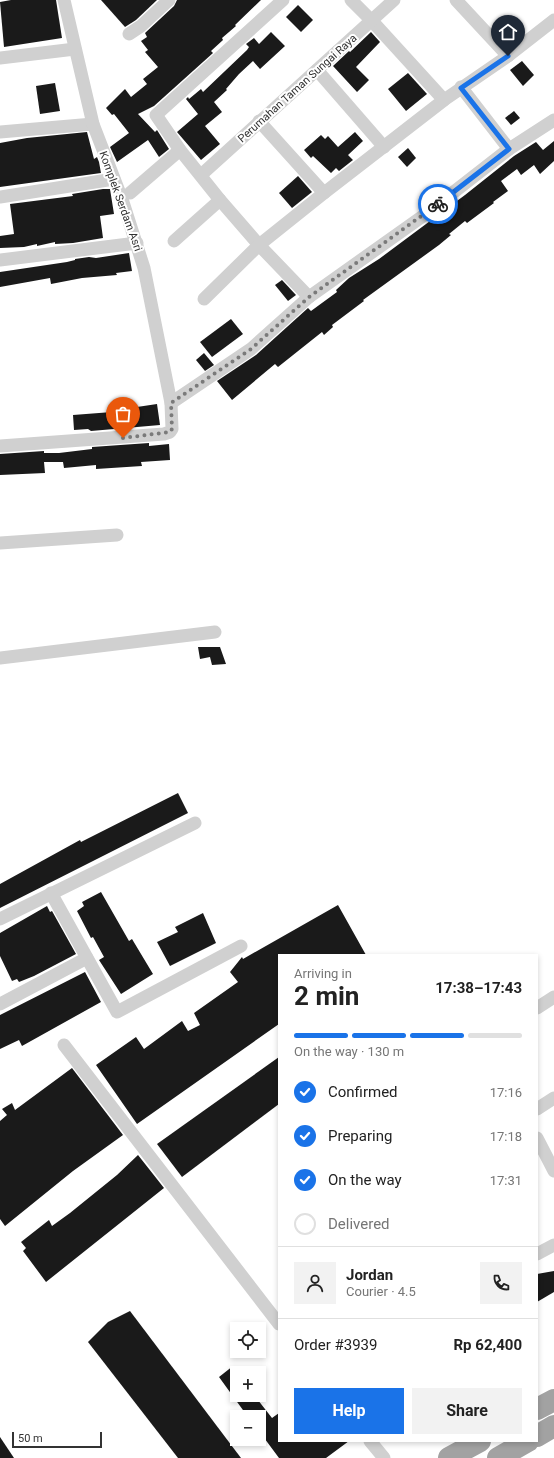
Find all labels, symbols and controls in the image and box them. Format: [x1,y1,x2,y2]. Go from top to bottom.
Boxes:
pin [491,15,525,56]
icon: home [497,21,519,43]
street label: Perumahan Taman Sungai Raya [235,32,359,145]
street label: Komplek Serdam Asri [96,149,145,253]
courier [418,184,458,224]
icon: bike [427,193,449,215]
pin [106,397,140,438]
icon: bag [112,403,134,425]
text: Arriving in [294,966,352,981]
text: 17:38–17:43 [435,979,522,997]
text: 2 min [294,981,359,1011]
text: On the way · 130 m [294,1044,404,1059]
icon: check [294,1081,316,1103]
text: Confirmed [328,1083,398,1101]
text: 17:16 [490,1085,522,1100]
icon: check [294,1125,316,1147]
text: Preparing [328,1127,392,1145]
text: 17:18 [490,1129,522,1144]
icon: check [294,1169,316,1191]
text: On the way [328,1171,402,1189]
text: 17:31 [490,1173,522,1188]
text: Delivered [328,1215,390,1233]
button: person [294,1262,336,1304]
button: phone [480,1262,522,1304]
text: Jordan [346,1266,393,1284]
text: Courier · 4.5 [346,1284,416,1299]
map controls [230,1322,266,1446]
button: locate [230,1322,266,1358]
text: Order #3939 [294,1336,377,1354]
text: Rp 62,400 [454,1336,522,1354]
button: + [230,1366,266,1402]
button: Help [294,1388,404,1434]
button: Share [412,1388,522,1434]
button: − [230,1410,266,1446]
scale bar [12,1430,102,1449]
text: 50 m [18,1432,43,1445]

